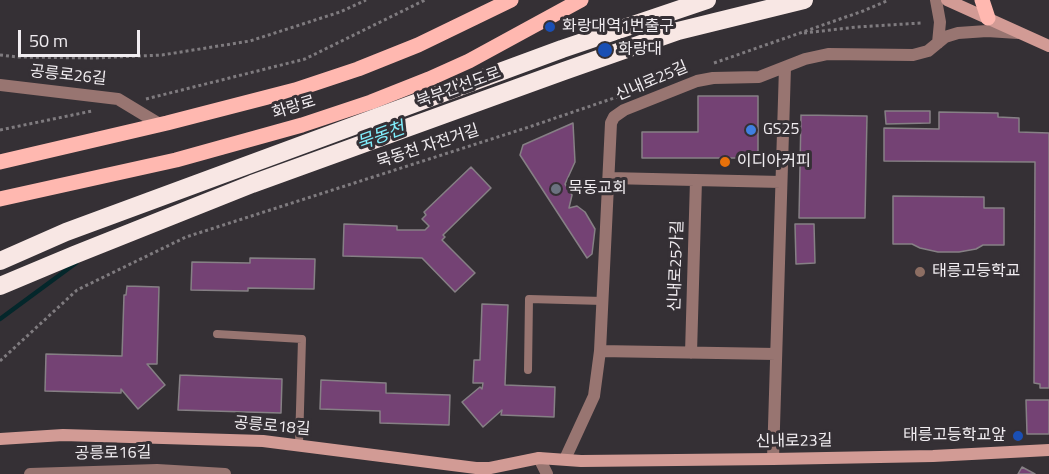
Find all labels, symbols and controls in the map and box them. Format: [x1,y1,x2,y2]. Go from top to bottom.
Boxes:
place label: 화랑대역1번출구 [562,17,674,37]
scale bar [21,18,142,56]
marker: 화랑대역1번출구 [543,20,557,34]
text: 50 m [29,27,68,54]
place label: 화랑대 [618,40,662,60]
marker: 화랑대 [596,41,614,59]
street label: 신내로25길 [613,58,691,106]
street label: 공릉로26길 [29,62,107,90]
street label: 북부간선도로 [414,64,504,112]
street label: 화랑로 [270,92,318,124]
water label: 묵동천 [354,118,408,156]
place label: GS25 [763,120,799,140]
street label: 묵동천 자전거길 [374,121,482,173]
marker: GS25 [744,123,758,137]
place label: 이디아커피 [737,152,811,172]
marker: 이디아커피 [718,155,732,169]
place label: 묵동교회 [568,179,627,199]
marker: 묵동교회 [549,182,563,196]
street label: 신내로25가길 [666,220,688,312]
place label: 태릉고등학교 [932,262,1020,282]
marker: 태릉고등학교 [913,265,927,279]
street label: 공릉로18길 [233,414,311,440]
place label: 태릉고등학교앞 [903,426,1006,446]
marker: 태릉고등학교앞 [1011,429,1025,443]
street label: 신내로23길 [755,432,833,452]
street label: 공릉로16길 [74,444,152,464]

